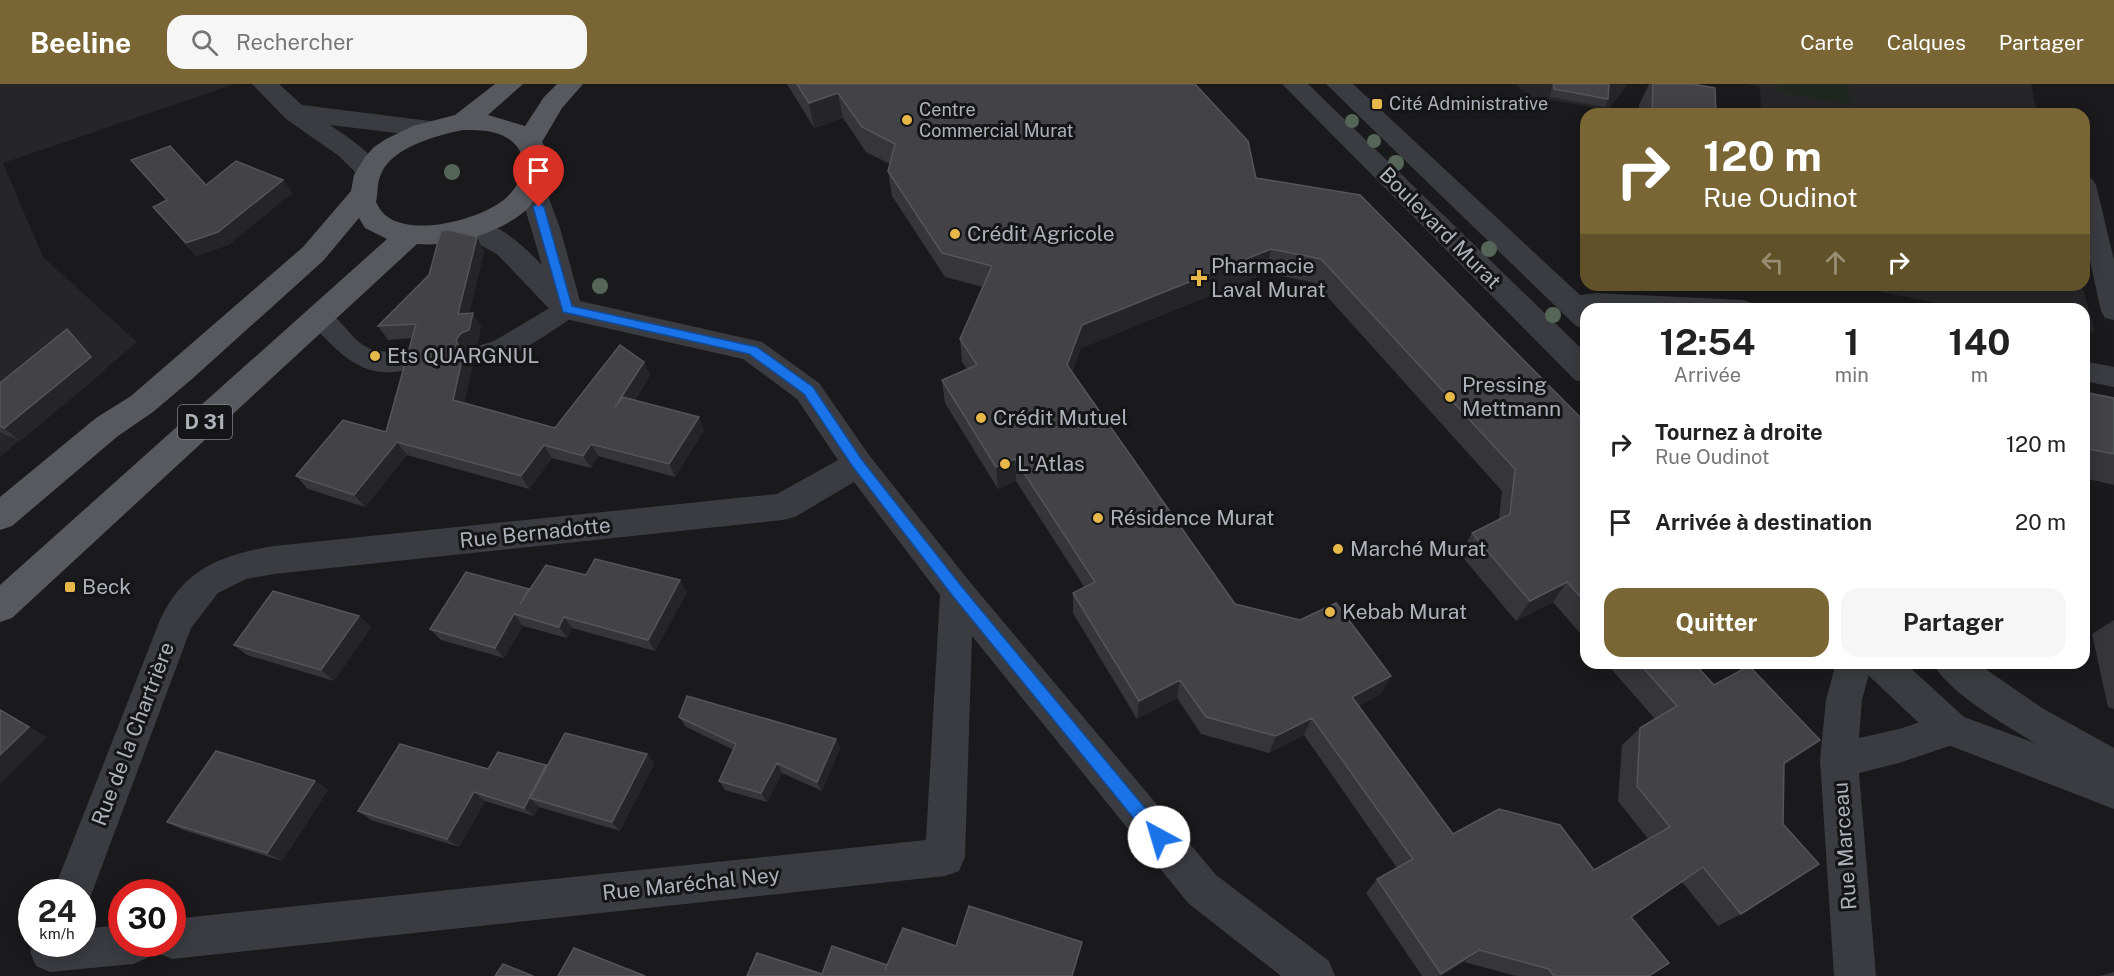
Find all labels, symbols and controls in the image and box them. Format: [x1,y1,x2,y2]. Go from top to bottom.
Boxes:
search box [167,15,587,69]
text: Beeline [30,26,131,59]
icon: search [188,26,221,59]
text: Rechercher [236,29,354,55]
text: Carte [1800,30,1854,55]
text: Calques [1887,30,1966,55]
text: Partager [1999,30,2084,55]
place label: Cité Administrative [1389,93,1548,114]
marker: Cité Administrative [1370,97,1384,111]
place label: Centre Commercial Murat [919,99,1073,141]
marker: Centre Commercial Murat [900,113,914,127]
text: 120 m [1703,131,1822,180]
icon: right [1604,132,1682,210]
pin [513,145,564,207]
icon: arrive [522,154,555,187]
street label: Boulevard Murat [1374,162,1506,294]
text: Rue Oudinot [1703,181,1858,213]
place label: Crédit Agricole [967,221,1115,246]
marker: Crédit Agricole [948,227,962,241]
icon: left [1756,246,1789,279]
icon: ahead [1819,246,1852,279]
icon: right [1882,246,1915,279]
place label: Pharmacie Laval Murat [1211,253,1326,302]
marker: Pharmacie Laval Murat [1192,271,1206,285]
text: 12:54 [1659,321,1755,363]
text: 1 [1844,321,1860,363]
text: 140 [1948,321,2011,363]
place label: Ets QUARGNUL [387,343,539,368]
marker: Ets QUARGNUL [368,349,382,363]
text: Arrivée [1674,363,1741,387]
text: min [1835,363,1869,387]
text: m [1971,363,1988,387]
place label: Pressing Mettmann [1462,372,1561,421]
marker: Pressing Mettmann [1443,390,1457,404]
road number: D 31 [178,405,232,439]
place label: Crédit Mutuel [993,405,1128,430]
marker: Crédit Mutuel [974,411,988,425]
text: Tournez à droite [1655,419,1823,445]
icon: right [1604,428,1637,461]
text: 120 m [2006,431,2066,457]
text: Rue Oudinot [1655,445,1770,469]
place label: L'Atlas [1017,451,1085,476]
marker: L'Atlas [998,457,1012,471]
place label: Résidence Murat [1110,505,1274,530]
icon: arrive [1604,506,1637,539]
text: Arrivée à destination [1655,509,1872,535]
text: 20 m [2015,509,2066,535]
marker: Résidence Murat [1091,511,1105,525]
street label: Rue Bernadotte [458,512,612,553]
place label: Marché Murat [1350,536,1487,561]
marker: Marché Murat [1331,542,1345,556]
place label: Beck [82,574,131,599]
marker: Beck [63,580,77,594]
button: Quitter [1604,588,1829,657]
button: Partager [1841,588,2066,657]
place label: Kebab Murat [1342,599,1467,624]
marker: Kebab Murat [1323,605,1337,619]
street label: Rue de la Chartrière [86,638,179,829]
street label: Rue Marceau [1828,781,1861,911]
position arrow [1127,805,1191,869]
street label: Rue Maréchal Ney [601,862,781,905]
speed limit sign: 30 [108,879,186,957]
text: 24 [38,893,76,929]
text: km/h [39,925,75,942]

